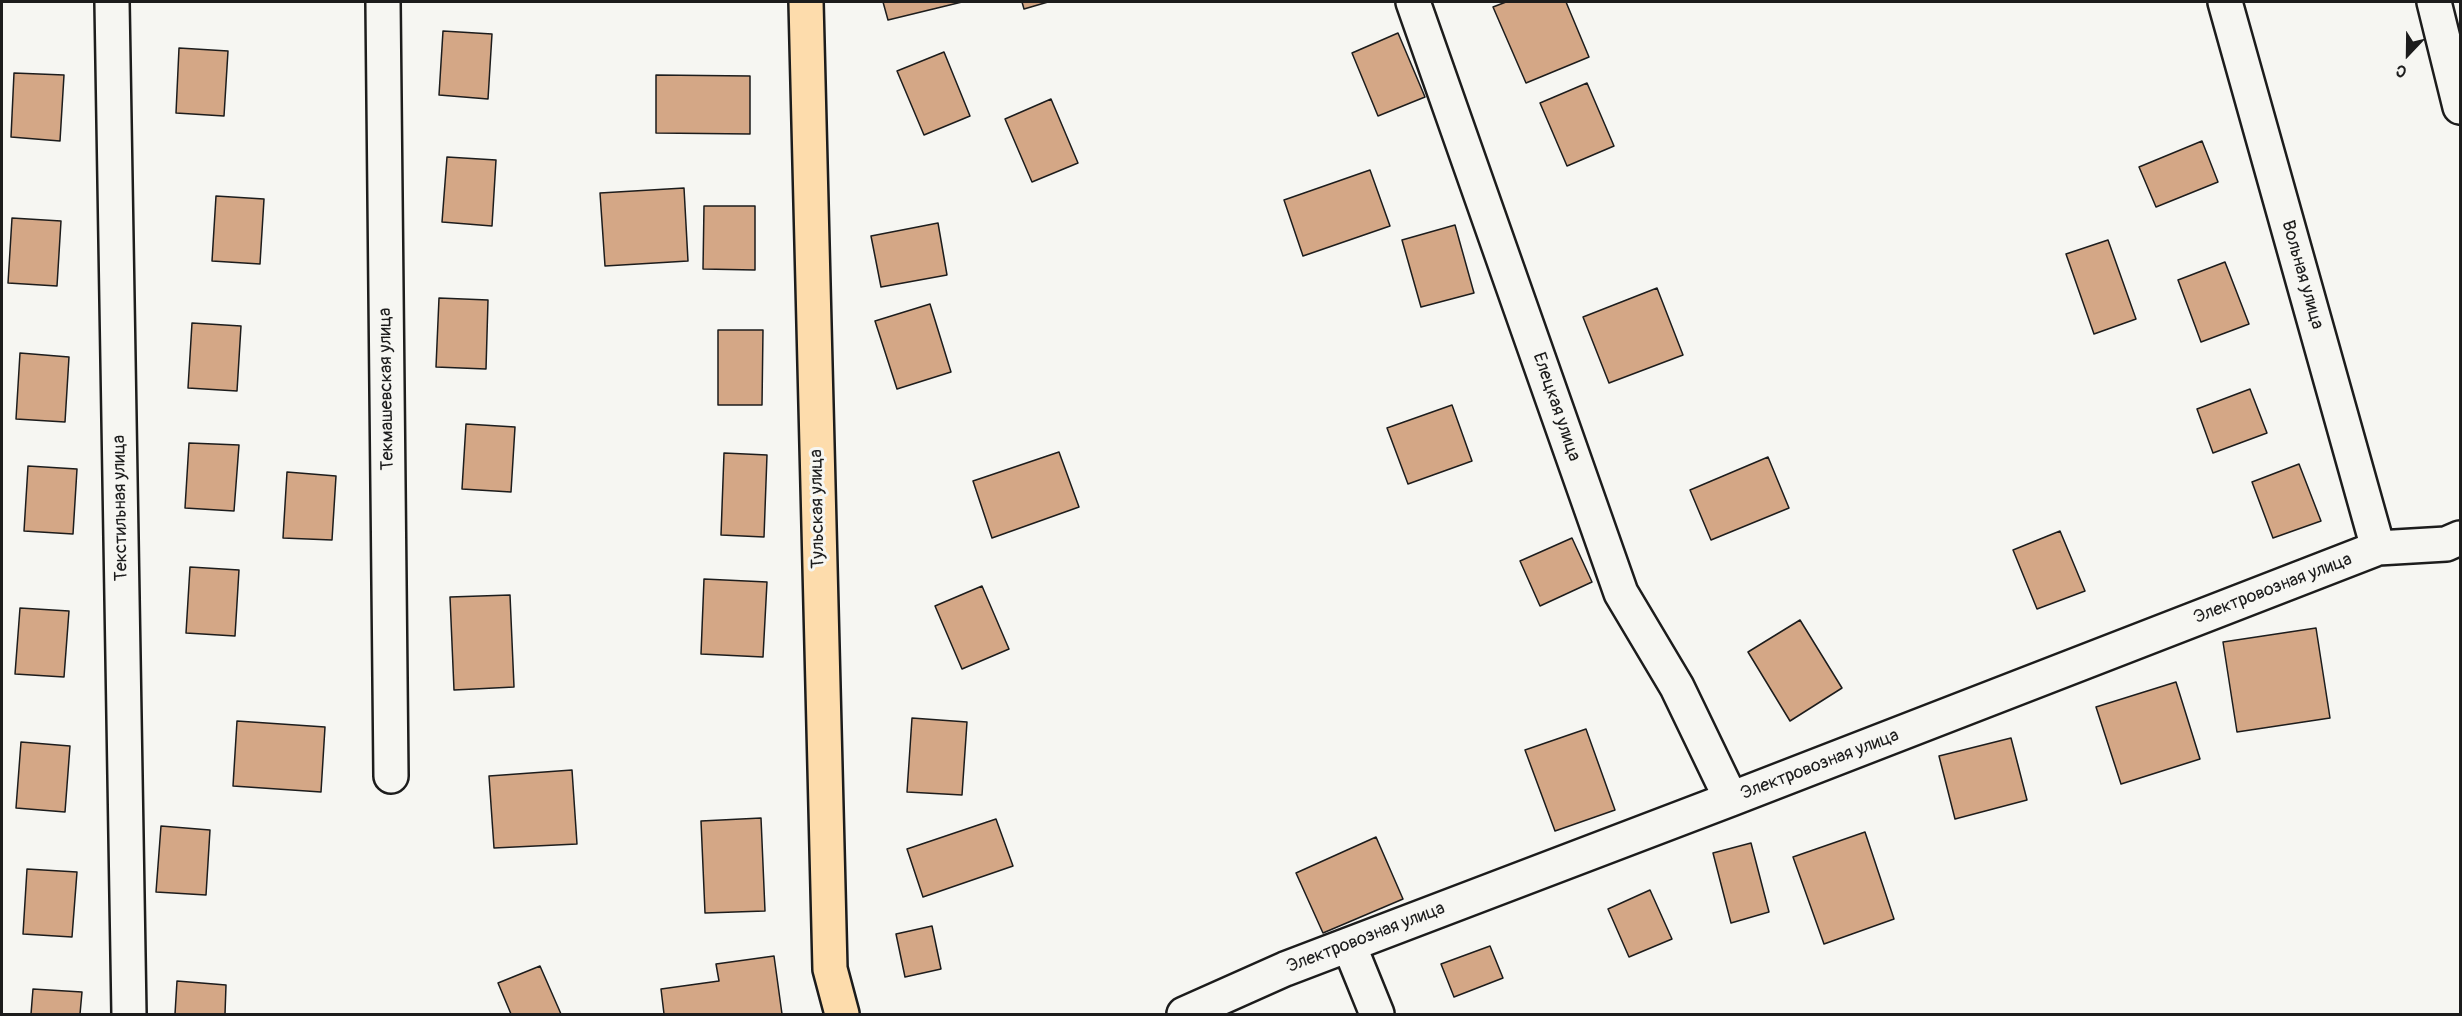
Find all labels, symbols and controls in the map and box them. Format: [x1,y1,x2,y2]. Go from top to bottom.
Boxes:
north arrow [2378,24,2438,84]
text: С [2393,60,2410,82]
street label: Вольная улица [2276,218,2328,332]
street label: Текмашевская улица [375,307,399,471]
street label: Елецкая улица [1527,350,1585,464]
street label: Текстильная улица [109,435,133,581]
street label: Тульская улица [806,449,830,569]
street label: Электровозная улица [2191,549,2355,629]
street label: Электровозная улица [1738,725,1902,805]
street label: Электровозная улица [1284,898,1448,978]

